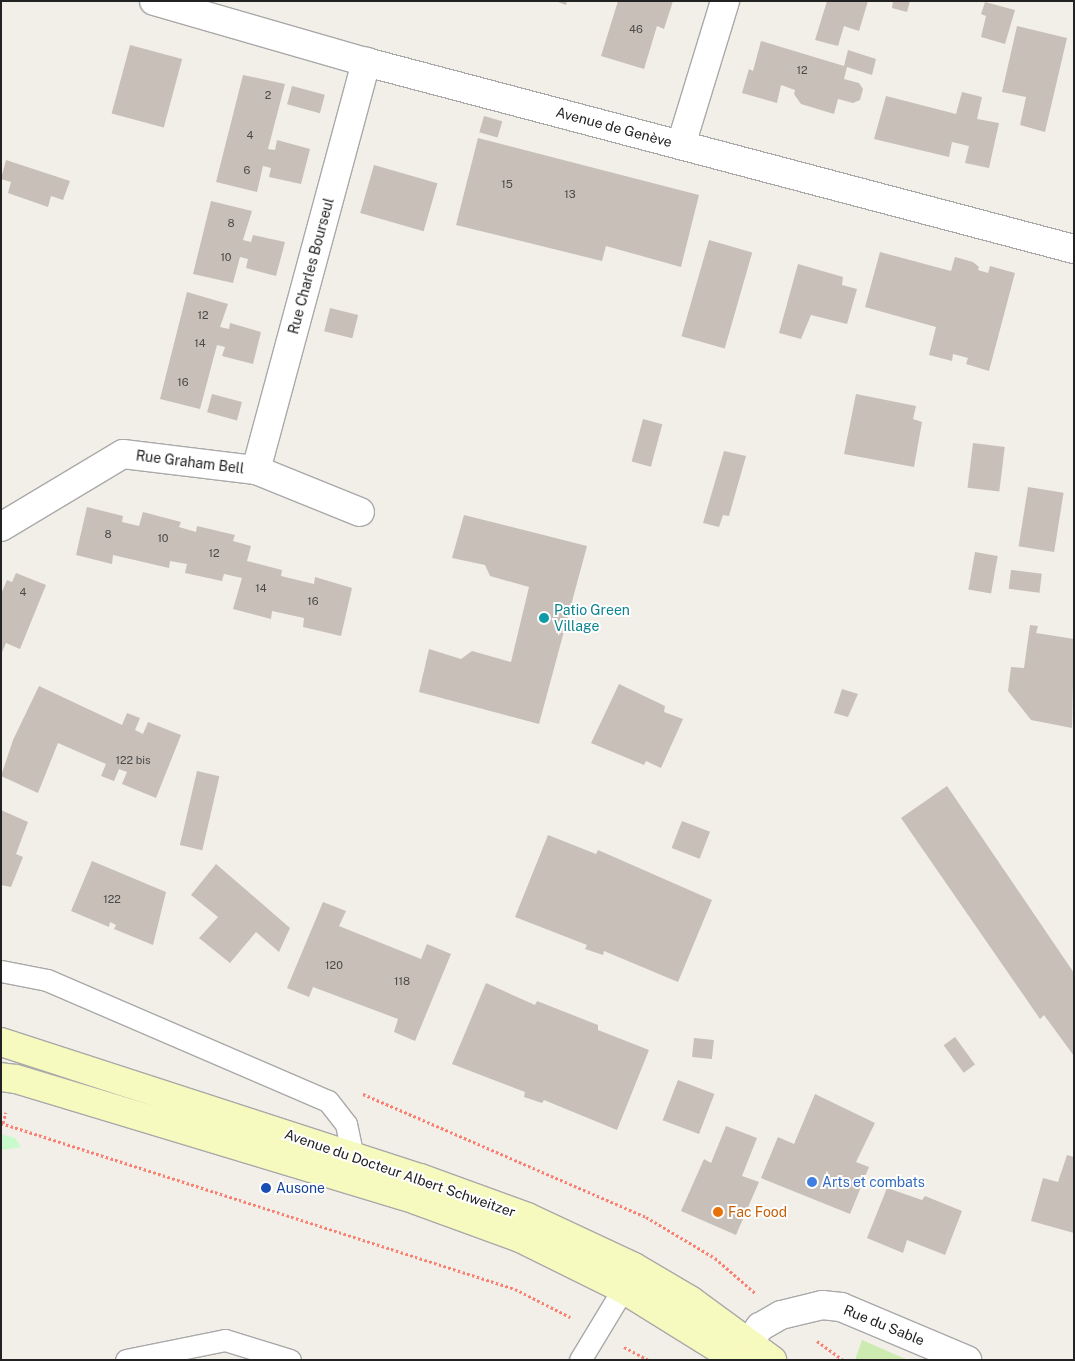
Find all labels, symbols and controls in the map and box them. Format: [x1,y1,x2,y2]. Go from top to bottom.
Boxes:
house number: 46 [629,22,643,36]
house number: 12 [796,63,808,77]
house number: 2 [265,88,271,102]
street label: Avenue de Genève [554,103,674,151]
house number: 4 [247,128,253,142]
house number: 6 [244,163,250,177]
house number: 15 [501,177,513,191]
house number: 13 [564,187,576,201]
street label: Rue Charles Bourseul [285,196,337,336]
house number: 8 [227,216,235,230]
house number: 10 [220,250,232,264]
house number: 12 [197,308,209,322]
house number: 14 [194,336,206,350]
house number: 16 [177,375,189,389]
street label: Rue Graham Bell [135,447,245,477]
house number: 8 [104,527,112,541]
house number: 10 [157,531,169,545]
house number: 12 [208,546,220,560]
house number: 14 [255,581,267,595]
house number: 4 [20,585,26,599]
house number: 16 [307,594,319,608]
place label: Patio Green Village [554,602,630,634]
marker: Patio Green Village [538,612,550,624]
house number: 122 bis [115,753,151,767]
house number: 122 [103,892,121,906]
house number: 120 [325,958,343,972]
house number: 118 [394,974,410,988]
street label: Avenue du Docteur Albert Schweitzer [282,1125,518,1221]
place label: Arts et combats [822,1174,925,1190]
marker: Arts et combats [806,1176,818,1188]
place label: Ausone [276,1180,325,1196]
marker: Ausone [260,1182,272,1194]
place label: Fac Food [728,1204,787,1220]
marker: Fac Food [712,1206,724,1218]
street label: Rue du Sable [841,1301,927,1349]

